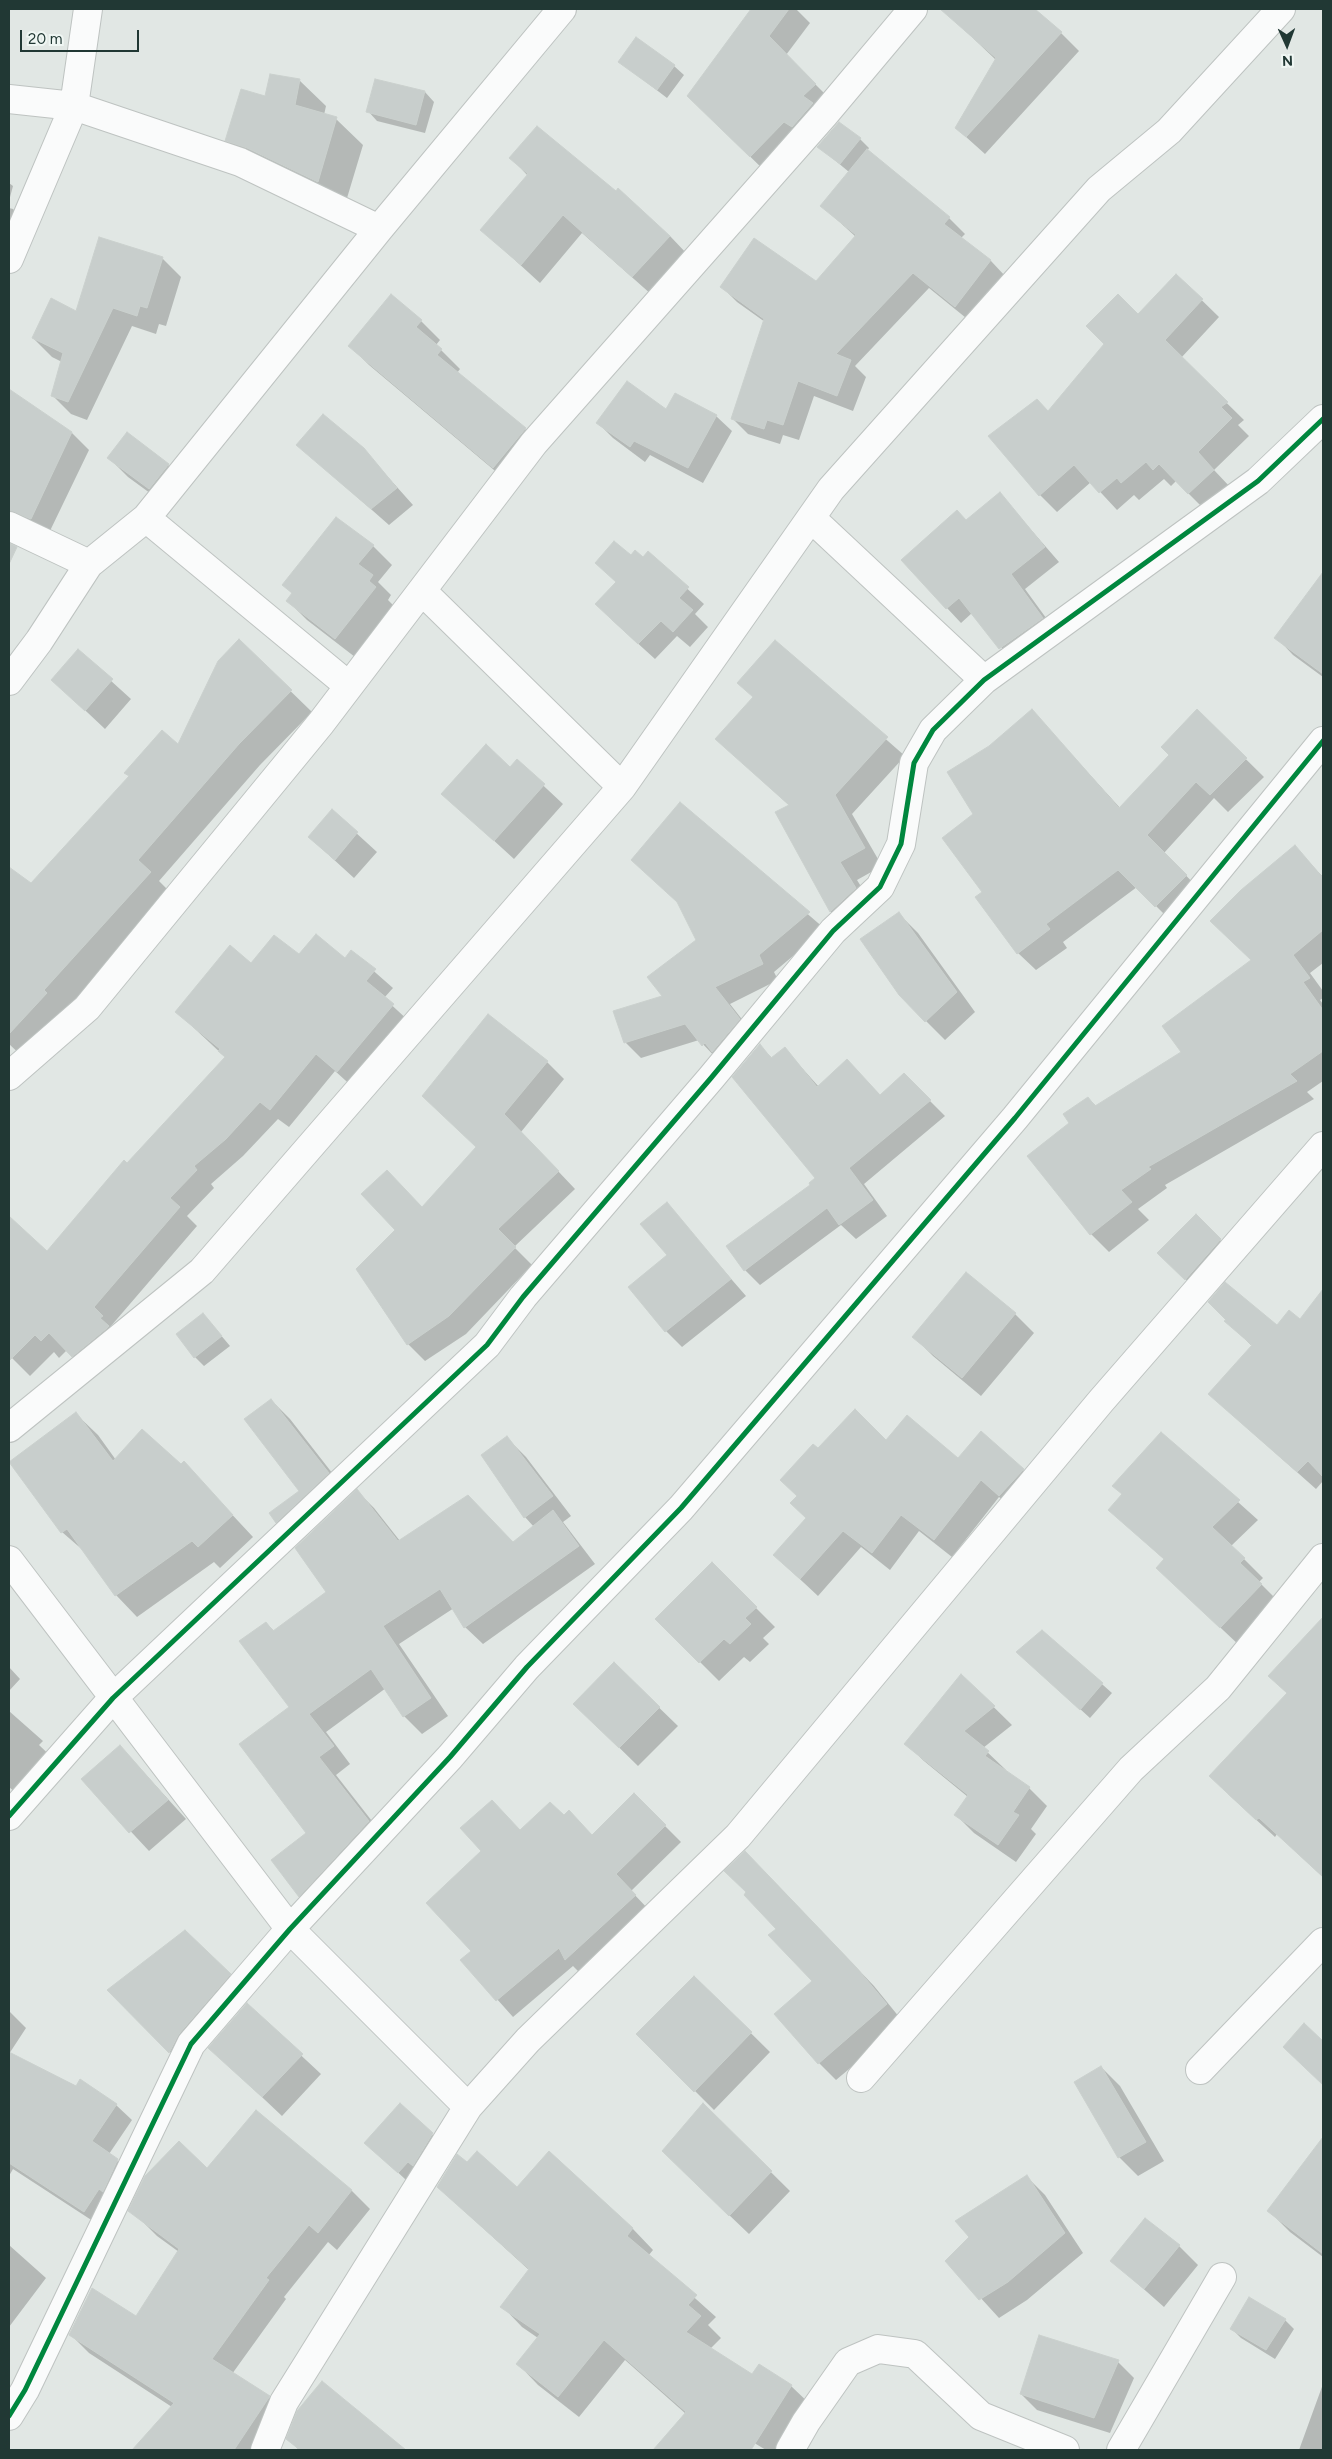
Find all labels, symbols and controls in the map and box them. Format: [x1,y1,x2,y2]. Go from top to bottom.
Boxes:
scale bar [22,20,141,52]
north arrow [1262,20,1312,70]
text: 20 m [28,30,62,48]
text: N [1282,52,1293,69]

